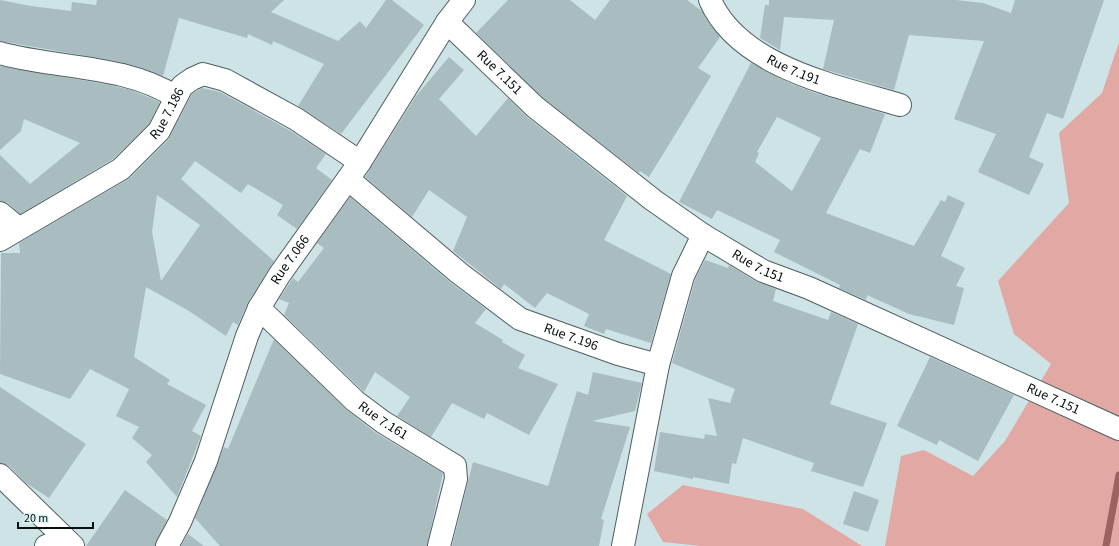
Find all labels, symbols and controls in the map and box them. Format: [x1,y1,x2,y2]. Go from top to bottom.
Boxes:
street label: Rue 7.151 [472,46,527,100]
street label: Rue 7.191 [763,50,823,90]
street label: Rue 7.186 [145,84,189,145]
street label: Rue 7.066 [266,231,315,289]
street label: Rue 7.151 [728,244,787,288]
street label: Rue 7.196 [541,318,601,356]
street label: Rue 7.151 [1023,378,1083,420]
street label: Rue 7.161 [354,397,412,445]
scale bar [18,504,93,530]
text: 20 m [24,510,48,527]

